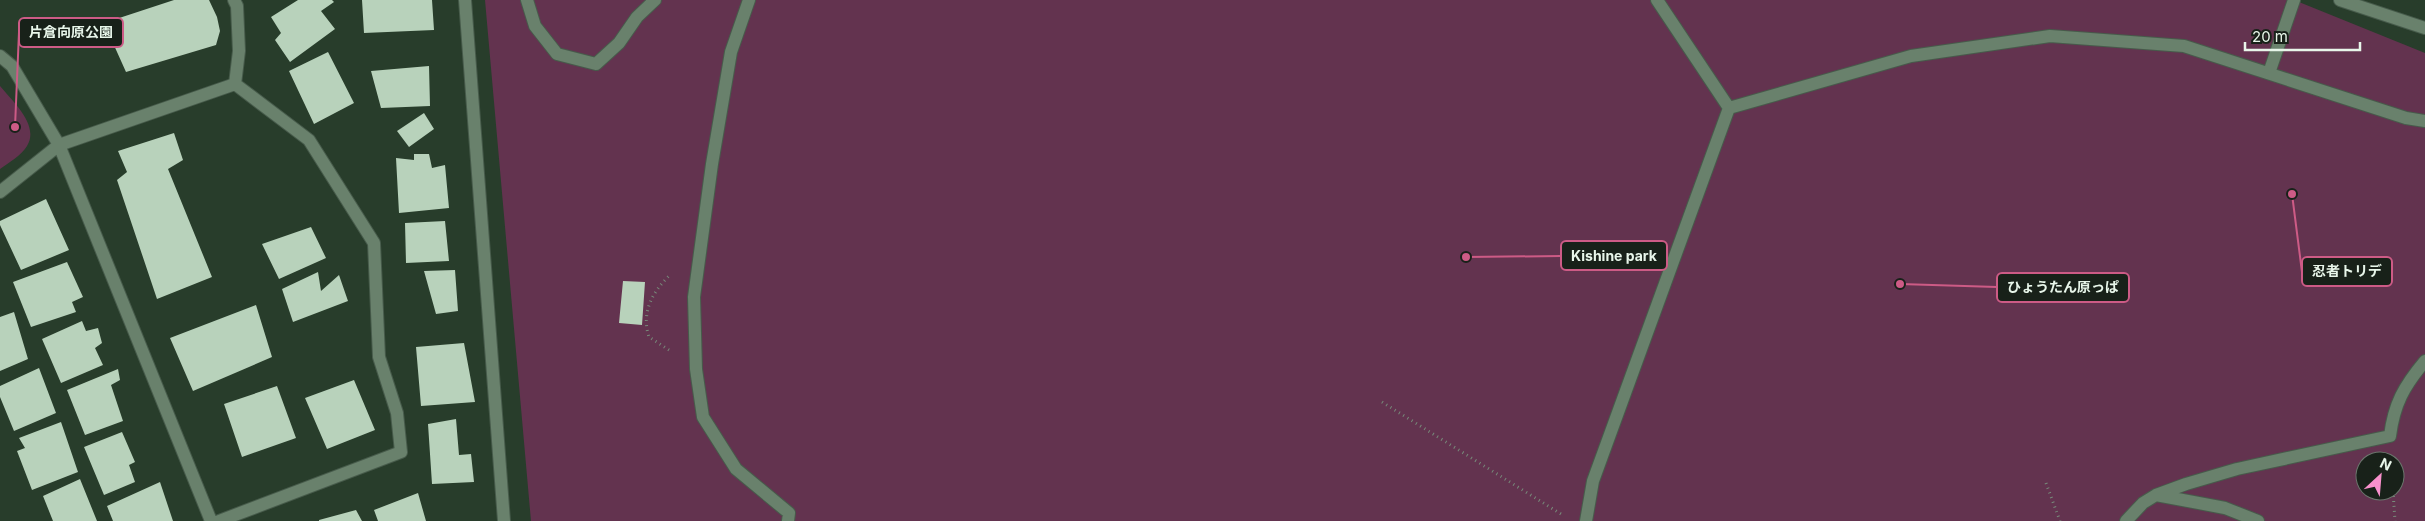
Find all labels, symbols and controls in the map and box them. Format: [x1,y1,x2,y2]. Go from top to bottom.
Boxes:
callout: 片倉向原公園 [19,18,123,47]
scale bar [2245,20,2360,52]
text: 片倉向原公園 [29,23,113,40]
text: 20 m [2252,27,2288,46]
callout: Kishine park [1561,241,1667,270]
text: Kishine park [1571,247,1658,264]
callout: 忍者トリデ [2302,257,2392,286]
text: 忍者トリデ [2312,262,2382,279]
callout: ひょうたん原っぱ [1997,273,2129,302]
text: ひょうたん原っぱ [2007,278,2119,295]
north arrow [2355,451,2405,501]
text: N [2377,454,2394,474]

